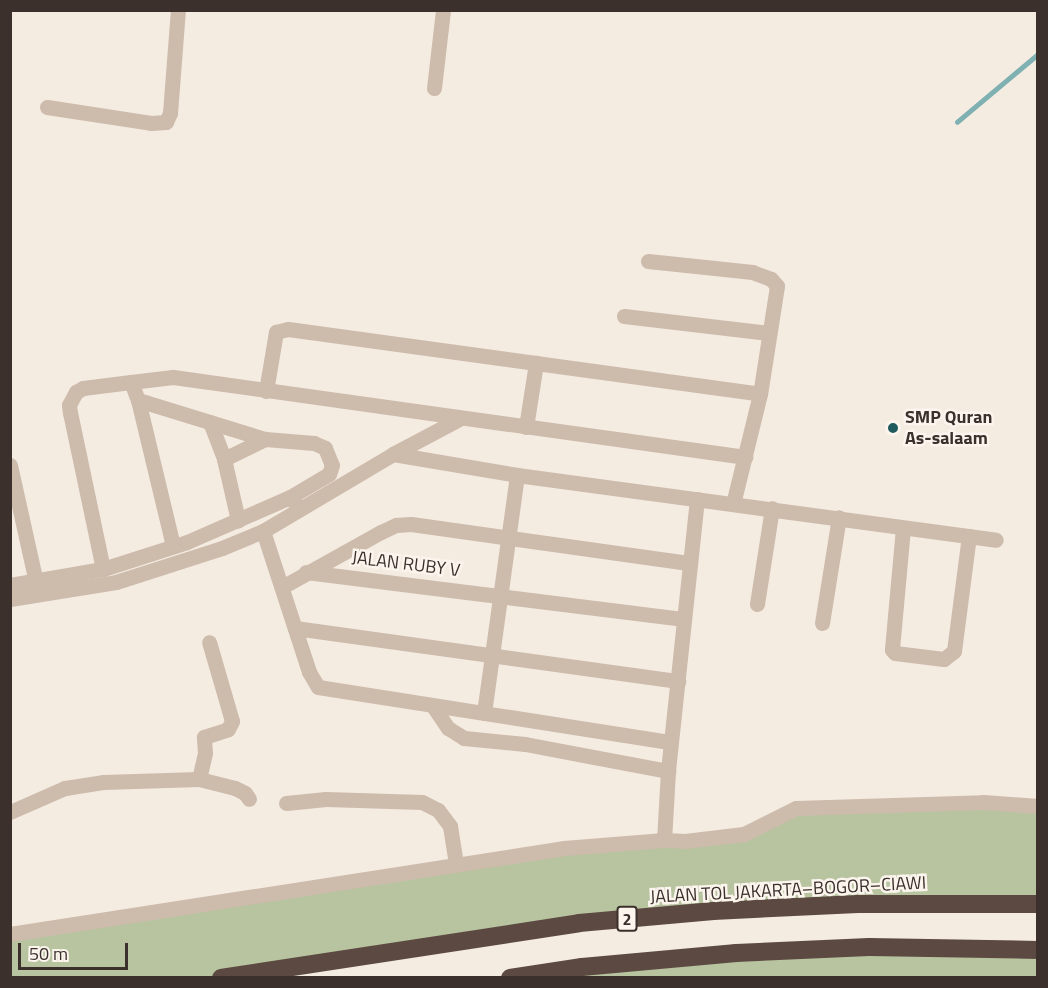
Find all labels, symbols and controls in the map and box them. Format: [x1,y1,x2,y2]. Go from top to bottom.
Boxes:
place label: SMP Quran As-salaam [905,407,992,450]
marker: SMP Quran As-salaam [886,421,900,435]
street label: JALAN RUBY V [351,547,461,581]
street label: JALAN TOL JAKARTA–BOGOR–CIAWI [649,872,927,908]
road number: 2 [616,906,638,932]
scale bar [21,931,130,969]
text: 50 m [29,940,68,967]

